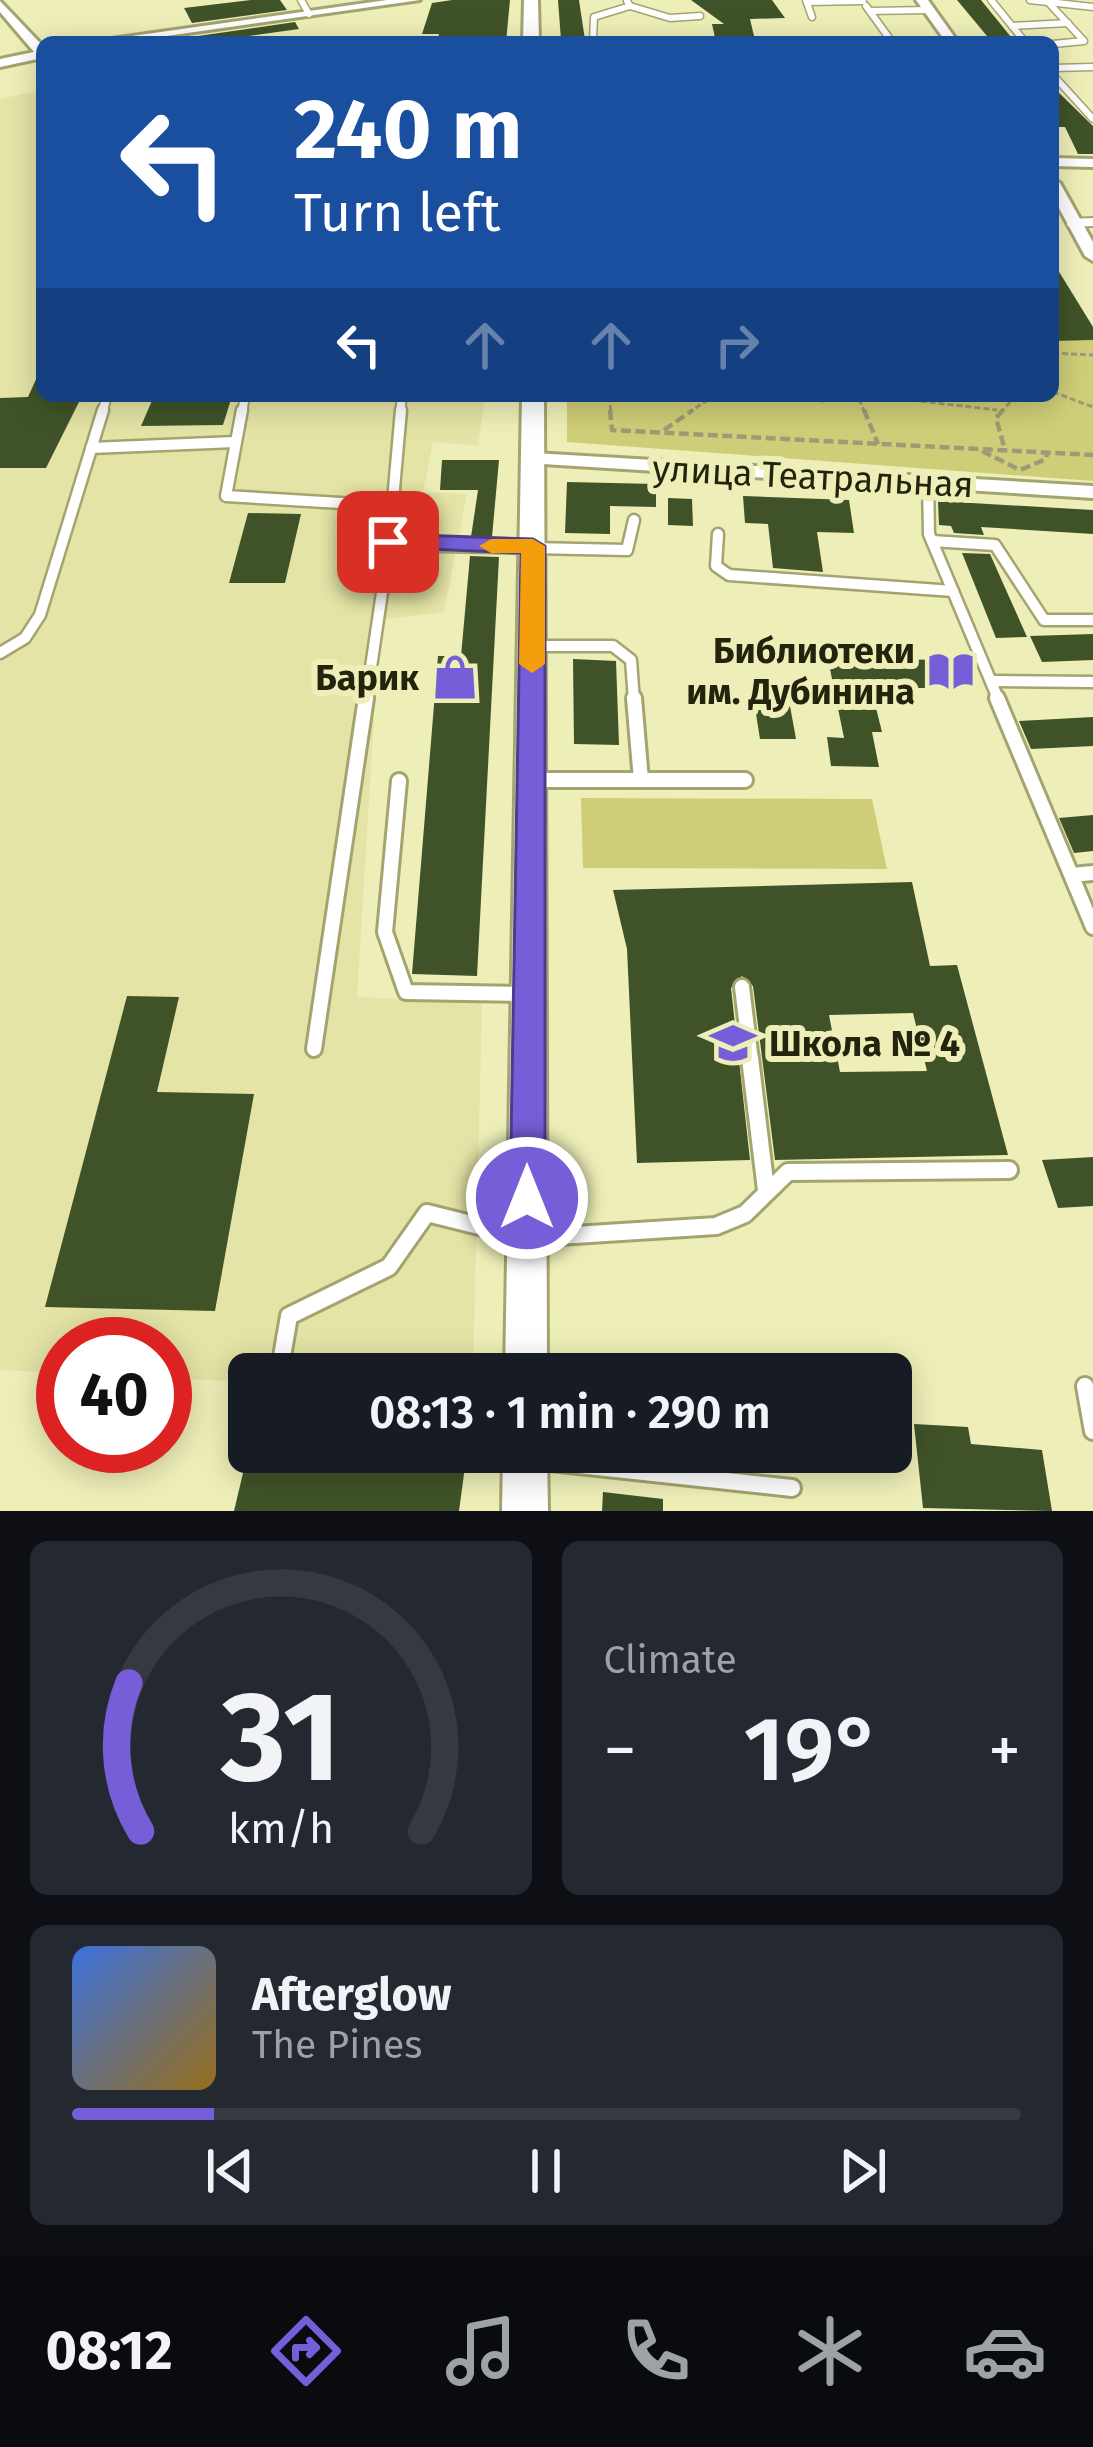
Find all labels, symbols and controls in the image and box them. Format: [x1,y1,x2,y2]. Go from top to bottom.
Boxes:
text: 240 m [294,79,522,180]
icon: left [96,84,252,240]
text: Turn left [294,181,501,245]
icon: left [326,312,392,378]
icon: ahead [452,312,518,378]
icon: ahead [578,312,644,378]
icon: right [704,312,770,378]
street label: улица Театральная [651,447,975,507]
pin [337,491,439,593]
icon: arrive [355,509,421,575]
place label: Библиотеки им. Дубинина [686,629,915,714]
library icon: Библиотеки им. Дубинина [926,646,976,696]
shop icon: Барик [430,652,480,702]
place label: Барик [315,656,419,700]
school or university icon: Школа № 4 [708,1018,758,1068]
place label: Школа № 4 [769,1022,960,1066]
position arrow [464,1135,590,1261]
speed limit sign: 40 [36,1317,192,1473]
text: 08:13 · 1 min · 290 m [369,1386,771,1440]
text: Climate [604,1637,737,1683]
text: 31 [220,1663,341,1813]
text: 19° [743,1696,881,1804]
text: − [604,1711,637,1790]
text: + [988,1711,1021,1790]
text: km/h [228,1803,334,1854]
text: Afterglow [252,1968,451,2022]
text: The Pines [252,2022,423,2068]
icon: previous [197,2138,263,2204]
icon: pause [513,2138,579,2204]
icon: next [830,2138,896,2204]
icon: directions [264,2309,348,2393]
icon: music [439,2309,523,2393]
icon: phone [614,2309,698,2393]
icon: climate [788,2309,872,2393]
icon: car [963,2309,1047,2393]
text: 08:12 [45,2319,173,2383]

